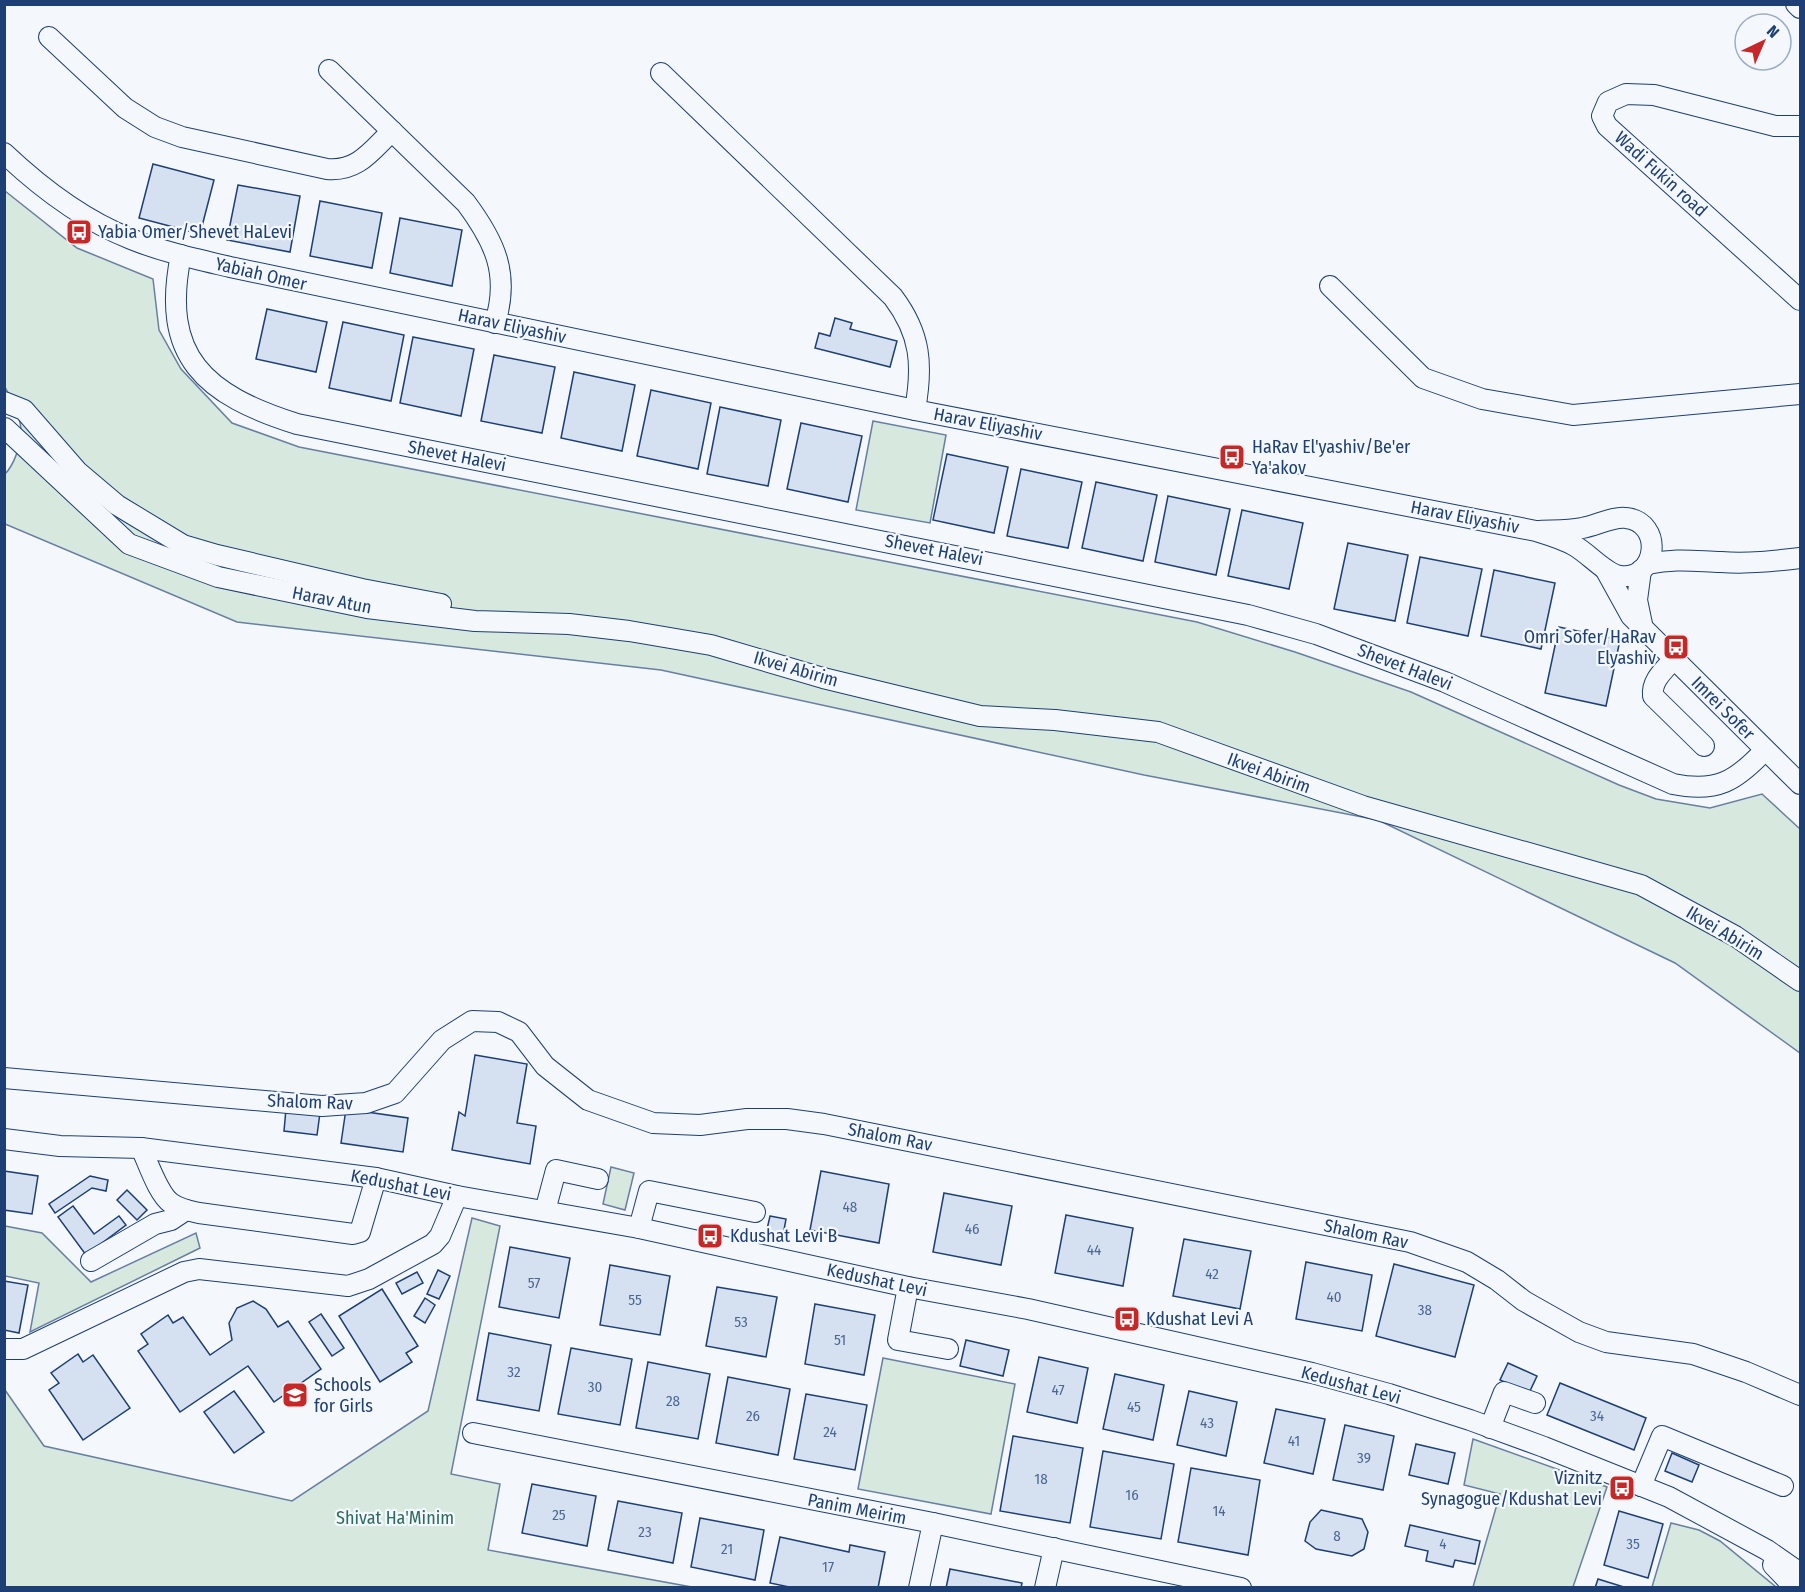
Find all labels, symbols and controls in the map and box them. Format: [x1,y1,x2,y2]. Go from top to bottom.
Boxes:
north arrow [1733,12,1793,72]
text: N [1763,21,1783,42]
street label: Wadi Fukin road [1610,127,1712,221]
bus stop icon: Yabia Omer/Shevet HaLevi [64,217,94,247]
place label: Yabia Omer/Shevet HaLevi [98,221,292,243]
street label: Yabiah Omer [213,253,310,295]
street label: Harav Eliyashiv [456,304,568,348]
street label: Harav Eliyashiv [932,403,1044,445]
street label: Shevet Halevi [406,436,508,476]
place label: HaRav El'yashiv/Be'er Ya'akov [1252,436,1411,479]
bus stop icon: HaRav El'yashiv/Be'er Ya'akov [1217,442,1247,472]
street label: Harav Eliyashiv [1409,496,1521,538]
street label: Shevet Halevi [883,530,985,570]
street label: Harav Atun [290,582,374,618]
place label: Omri Sofer/HaRav Elyashiv [1524,626,1656,669]
bus stop icon: Omri Sofer/HaRav Elyashiv [1661,632,1691,662]
street label: Shevet Halevi [1354,639,1456,695]
street label: Ikvei Abirim [751,646,841,692]
street label: Imrei Sofer [1687,672,1760,745]
street label: Ikvei Abirim [1224,748,1314,798]
street label: Ikvei Abirim [1682,901,1768,965]
street label: Shalom Rav [267,1090,353,1114]
street label: Shalom Rav [846,1118,934,1156]
street label: Kedushat Levi [349,1164,453,1206]
house number: 48 [843,1198,857,1216]
street label: Shalom Rav [1322,1214,1410,1254]
house number: 46 [965,1220,979,1238]
bus stop icon: Kdushat Levi B [695,1221,725,1251]
place label: Kdushat Levi B [730,1225,838,1247]
house number: 44 [1087,1241,1101,1259]
street label: Kedushat Levi [825,1259,929,1301]
house number: 42 [1205,1265,1219,1283]
house number: 57 [528,1274,540,1292]
house number: 40 [1326,1288,1342,1306]
house number: 55 [628,1291,642,1309]
house number: 38 [1418,1301,1432,1319]
bus stop icon: Kdushat Levi A [1112,1304,1142,1334]
place label: Kdushat Levi A [1146,1308,1254,1330]
house number: 53 [734,1313,748,1331]
house number: 51 [834,1331,846,1349]
street label: Kedushat Levi [1299,1361,1403,1409]
house number: 32 [507,1363,521,1381]
place label: Schools for Girls [314,1374,373,1417]
house number: 30 [588,1378,602,1396]
school or university icon: Schools for Girls [280,1380,310,1410]
house number: 47 [1051,1381,1065,1399]
house number: 28 [666,1392,680,1410]
house number: 45 [1127,1398,1141,1416]
house number: 26 [746,1407,760,1425]
house number: 34 [1590,1407,1604,1425]
house number: 43 [1200,1414,1214,1432]
house number: 24 [823,1423,837,1441]
house number: 41 [1288,1432,1300,1450]
house number: 39 [1357,1449,1371,1467]
place label: Viznitz Synagogue/Kdushat Levi [1421,1467,1602,1510]
house number: 18 [1034,1470,1048,1488]
bus stop icon: Viznitz Synagogue/Kdushat Levi [1607,1473,1637,1503]
house number: 16 [1125,1486,1139,1504]
street label: Panim Meirim [806,1489,908,1529]
house number: 14 [1212,1502,1226,1520]
house number: 25 [552,1506,566,1524]
park label: Shivat Ha'Minim [336,1507,454,1529]
house number: 23 [638,1523,652,1541]
house number: 8 [1333,1527,1341,1545]
house number: 4 [1439,1535,1447,1553]
house number: 35 [1626,1535,1640,1553]
house number: 21 [721,1540,733,1558]
house number: 17 [822,1558,834,1576]

